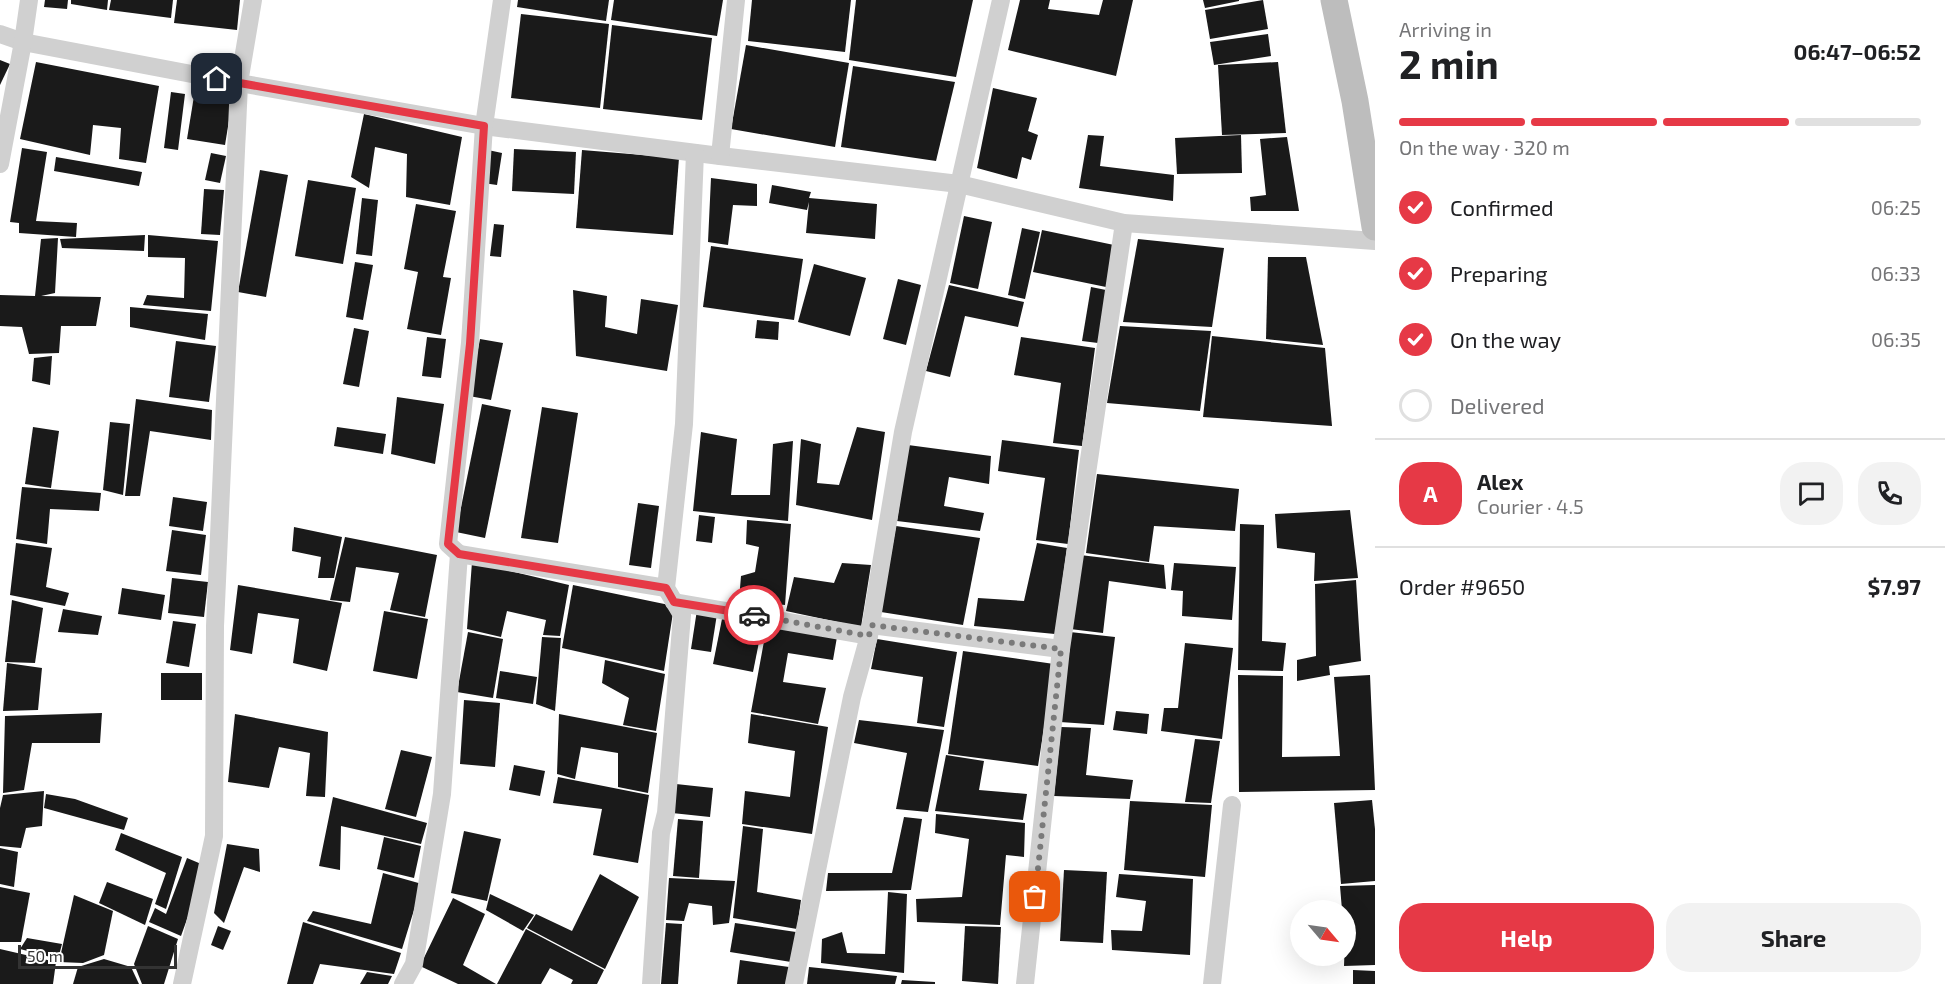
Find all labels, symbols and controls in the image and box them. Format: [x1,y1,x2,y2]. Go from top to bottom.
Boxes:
text: Arriving in [1399,17,1492,41]
text: 06:47–06:52 [1794,38,1921,64]
text: 2 min [1399,40,1499,87]
pin [191,53,242,104]
icon: home [200,62,233,95]
text: On the way · 320 m [1399,135,1570,159]
icon: check [1399,191,1432,224]
text: Confirmed [1450,194,1554,220]
text: 06:25 [1871,195,1921,219]
icon: check [1399,257,1432,290]
text: Preparing [1450,260,1548,286]
text: 06:33 [1871,261,1921,285]
icon: check [1399,323,1432,356]
text: On the way [1450,326,1561,352]
text: 06:35 [1871,327,1921,351]
text: Delivered [1450,392,1545,418]
button: chat [1780,462,1843,525]
button: phone [1858,462,1921,525]
text: Alex [1477,468,1523,494]
text: A [1423,480,1438,506]
text: Courier · 4.5 [1477,494,1584,518]
text: Order #9650 [1399,573,1525,599]
text: $7.97 [1868,573,1921,599]
courier [724,585,784,645]
icon: car [738,599,771,632]
pin [1009,871,1060,922]
icon: bag [1018,880,1051,913]
north arrow [1290,900,1356,966]
map controls [1290,900,1356,966]
button: Help [1399,903,1654,972]
button: Share [1666,903,1921,972]
scale bar [18,942,177,970]
text: 50 m [27,946,63,965]

